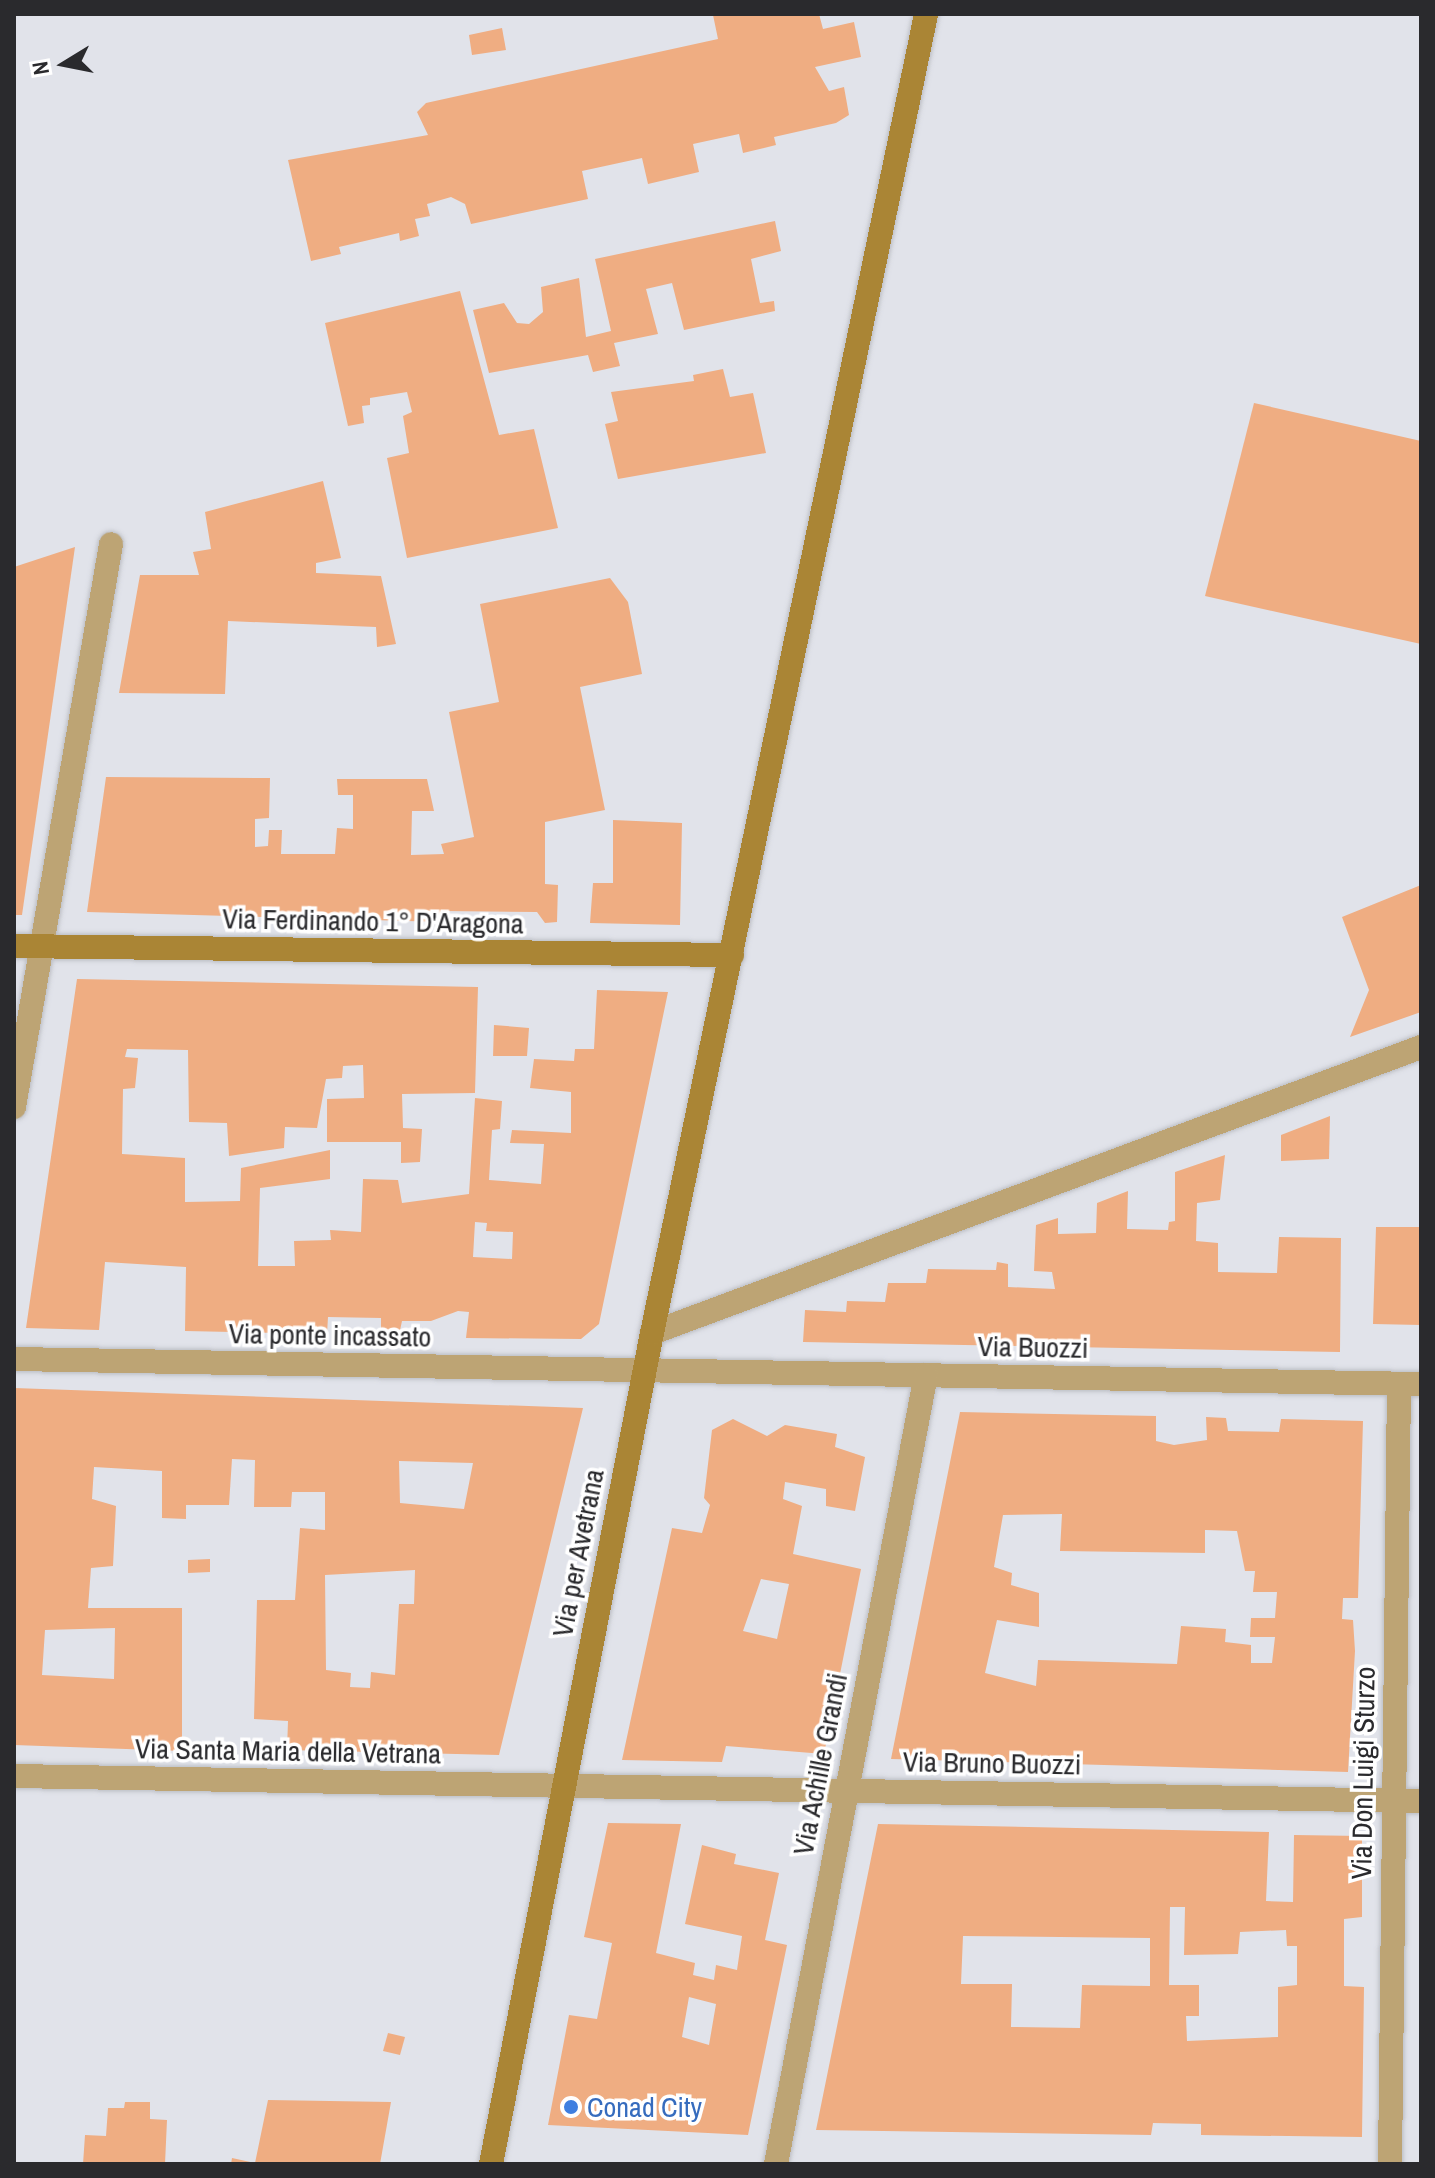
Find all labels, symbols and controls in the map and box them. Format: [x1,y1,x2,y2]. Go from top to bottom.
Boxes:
north arrow [24,24,104,104]
text: N [24,59,56,77]
street label: Via Ferdinando 1° D'Aragona [222,902,524,940]
street label: Via ponte incassato [228,1316,432,1354]
street label: Via Buozzi [977,1329,1089,1365]
street label: Via per Avetrana [545,1466,611,1640]
street label: Via Don Luigi Sturzo [1344,1666,1382,1880]
street label: Via Achille Grandi [786,1670,854,1858]
street label: Via Santa Maria della Vetrana [135,1732,441,1770]
street label: Via Bruno Buozzi [903,1745,1081,1781]
place label: Conad City [587,2090,702,2124]
marker: Conad City [562,2098,580,2116]

